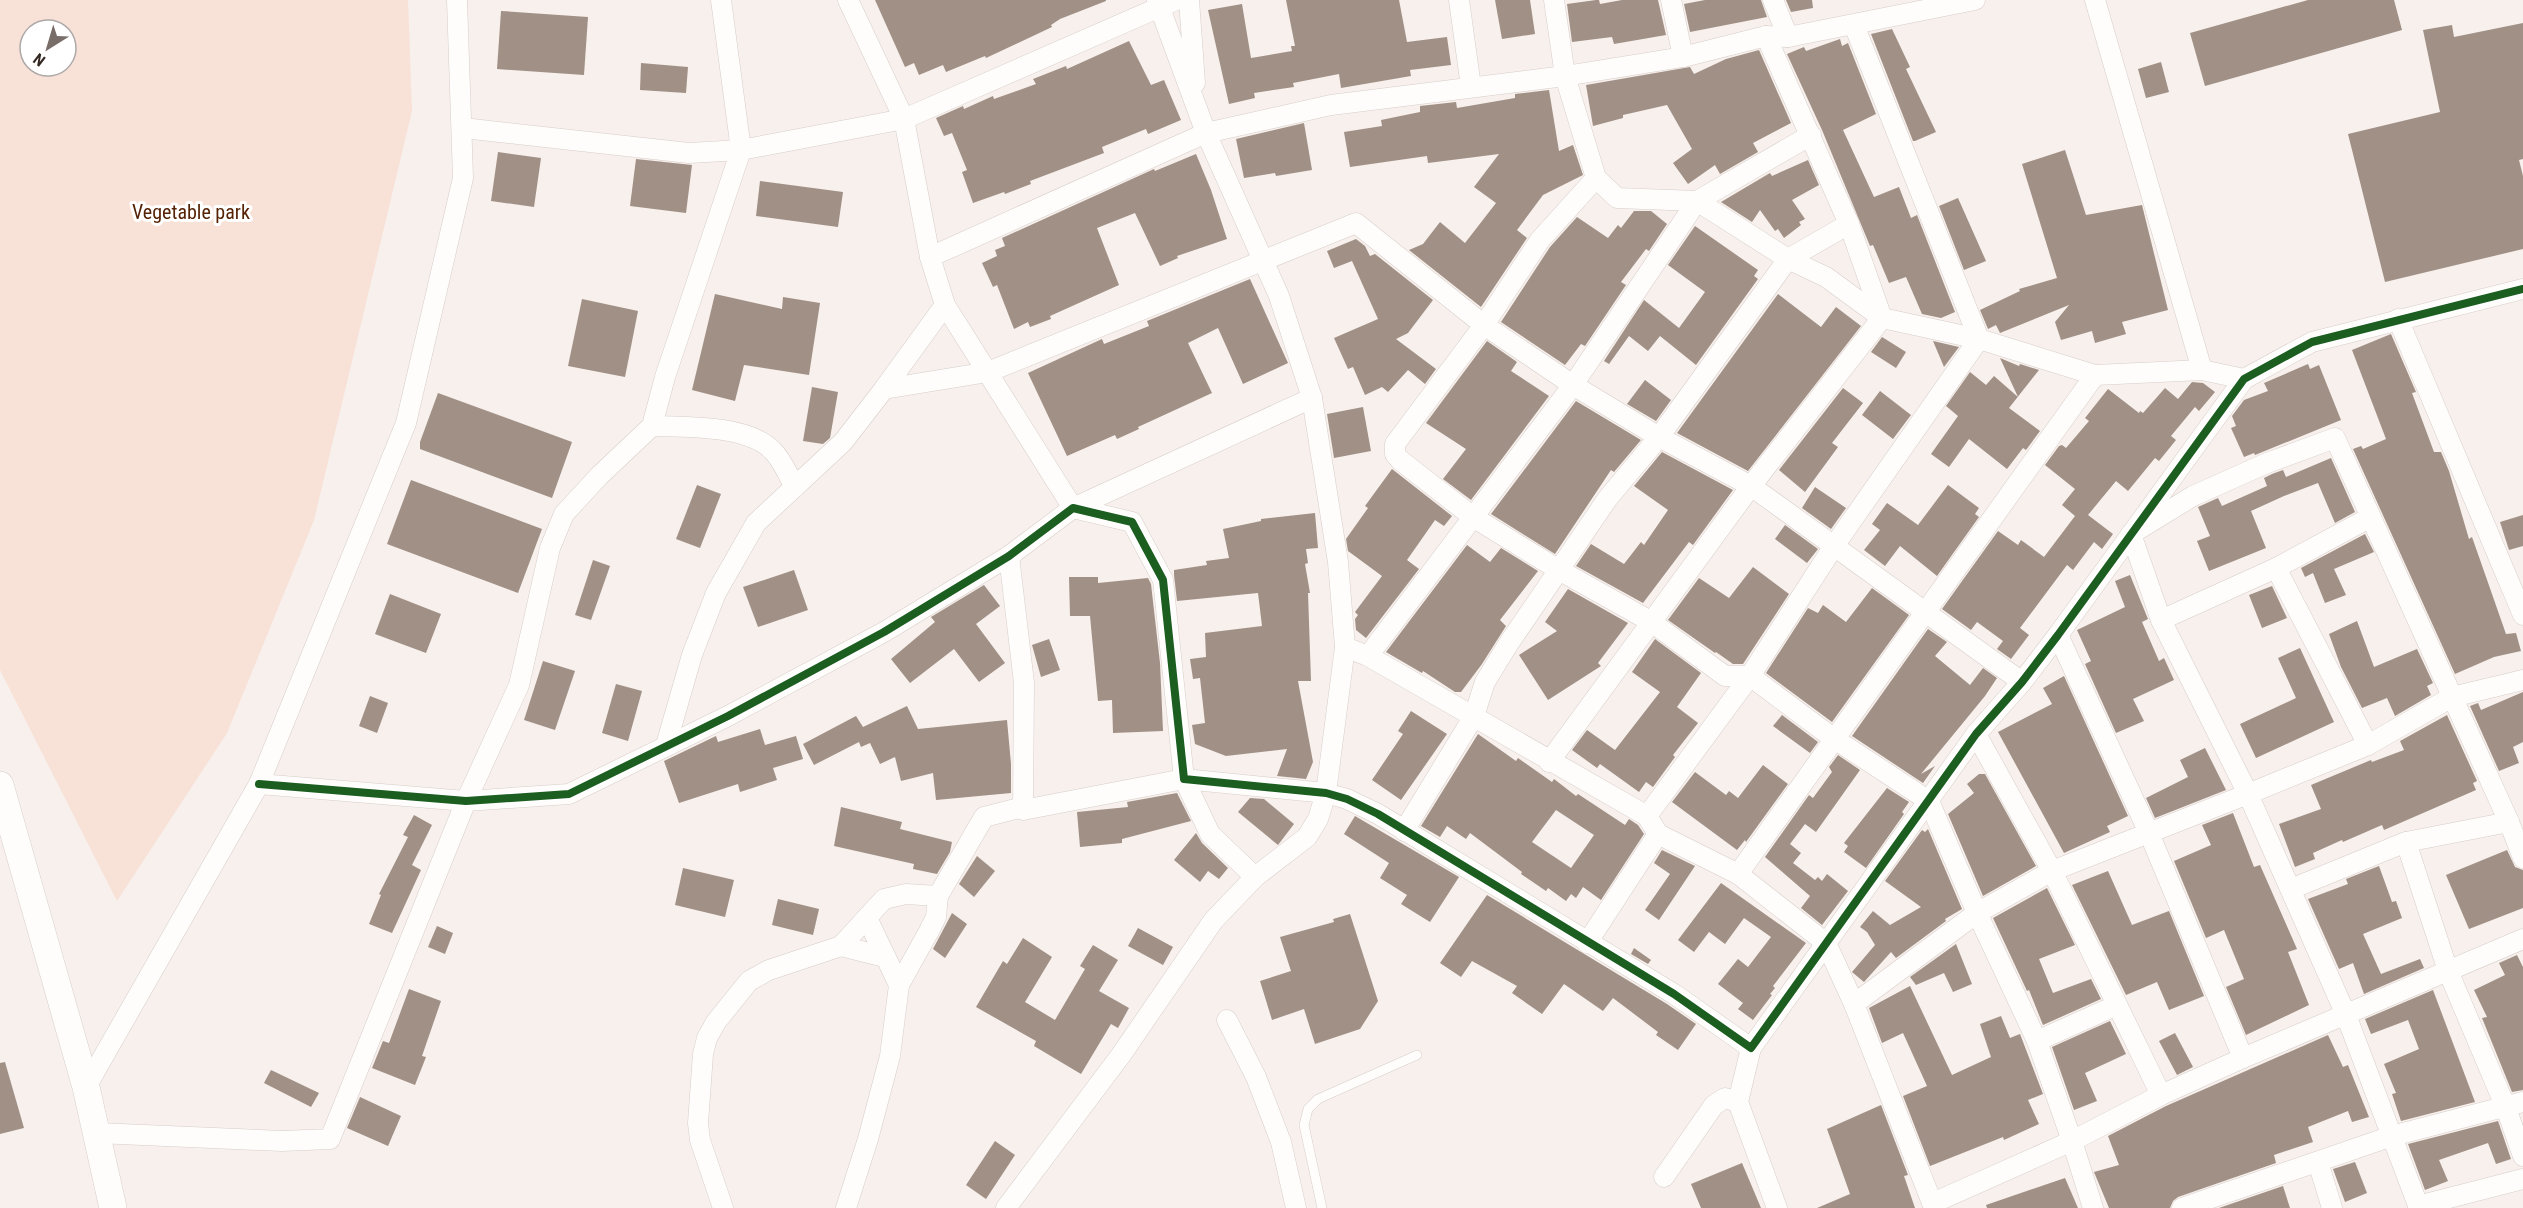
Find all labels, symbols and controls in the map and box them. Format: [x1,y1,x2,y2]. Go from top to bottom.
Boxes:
north arrow [18,18,78,78]
text: N [30,49,49,70]
park label: Vegetable park [132,200,250,224]

